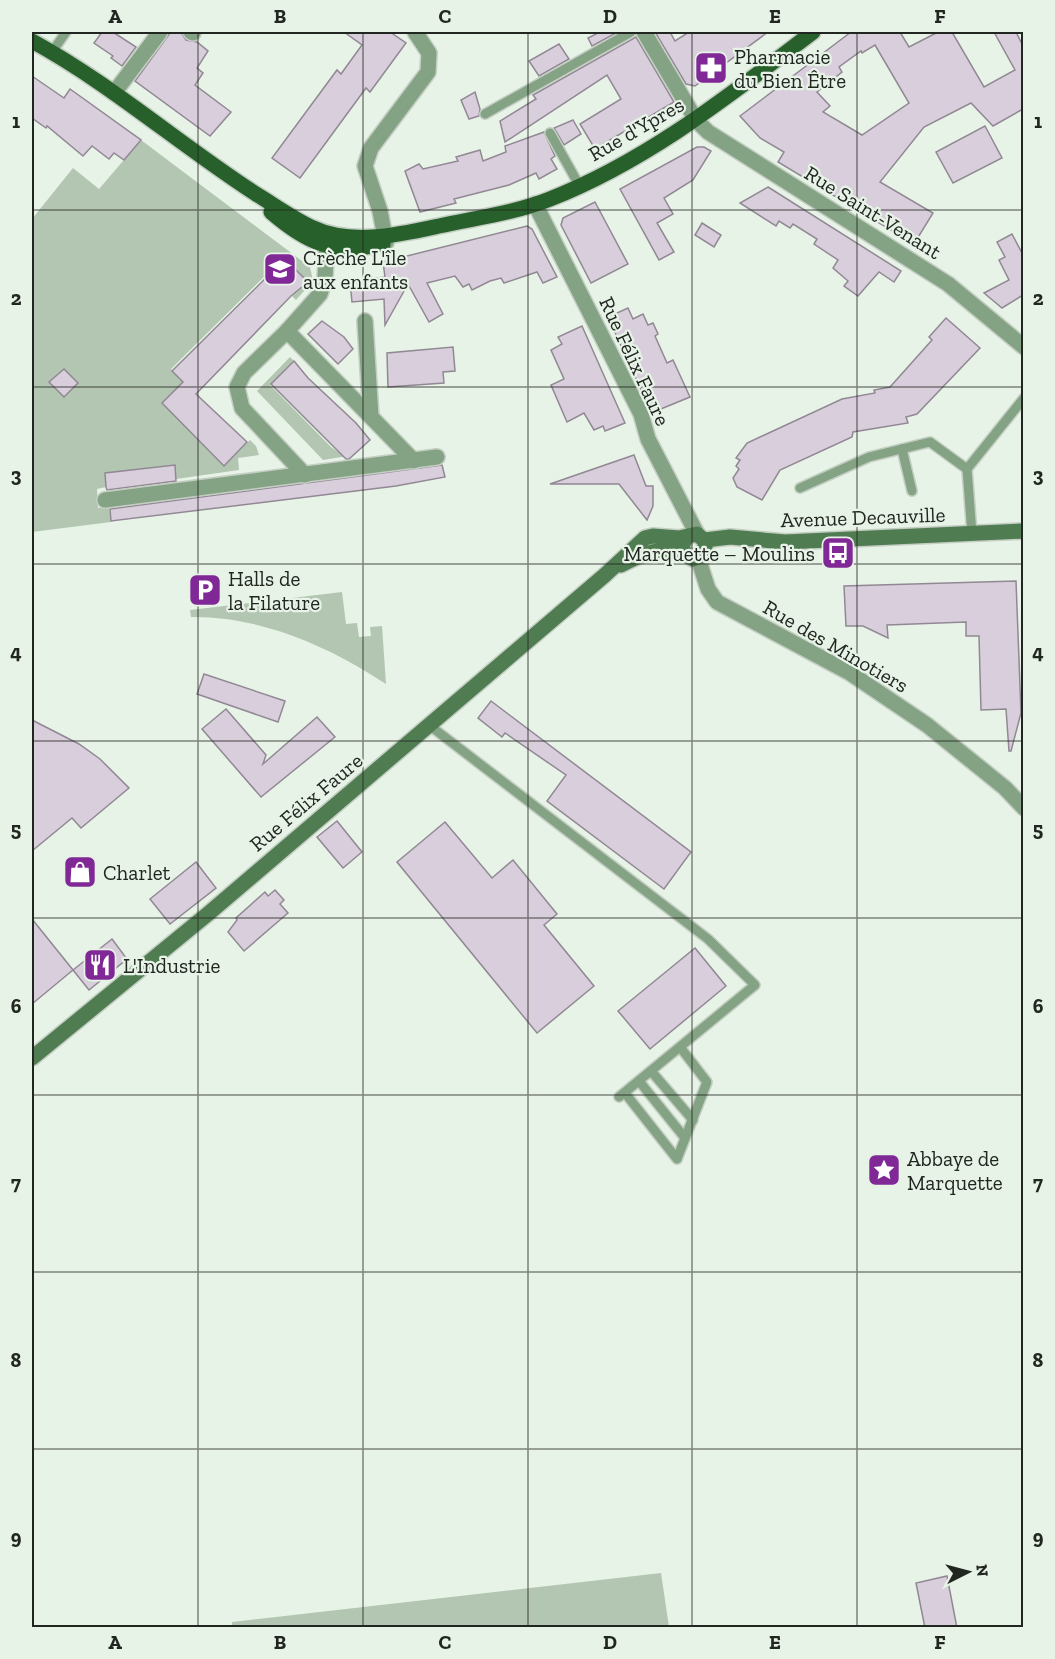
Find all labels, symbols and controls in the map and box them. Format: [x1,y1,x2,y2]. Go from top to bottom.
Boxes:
text: A [108,4,122,28]
text: B [274,4,286,28]
text: C [439,4,452,28]
text: D [603,4,617,28]
text: E [769,4,781,28]
text: F [934,4,946,28]
place label: Pharmacie du Bien Être [734,44,846,93]
pharmacy icon: Pharmacie du Bien Être [693,50,729,86]
street label: Rue d'Ypres [584,92,688,166]
text: 1 [12,109,20,133]
text: 1 [1034,109,1042,133]
street label: Rue Saint-Venant [800,160,946,264]
place label: Crèche L'île aux enfants [303,245,408,294]
school or university icon: Crèche L'île aux enfants [262,251,298,287]
text: 2 [11,286,22,310]
text: 2 [1033,286,1044,310]
street label: Rue Félix Faure [594,292,676,430]
text: 3 [11,463,22,487]
text: 3 [1033,463,1044,487]
street label: Avenue Decauville [780,502,946,532]
bus stop icon: Marquette – Moulins [820,535,856,571]
place label: Marquette – Moulins [624,541,815,566]
place label: Halls de la Filature [228,566,320,615]
parking icon: Halls de la Filature [187,572,223,608]
street label: Rue des Minotiers [759,594,913,698]
text: 4 [10,640,22,664]
text: 4 [1032,640,1044,664]
street label: Rue Félix Faure [244,747,368,856]
text: 5 [11,817,21,841]
text: 5 [1033,817,1043,841]
shop icon: Charlet [62,854,98,890]
place label: Charlet [103,860,171,885]
restaurant icon: L'Industrie [82,947,118,983]
place label: L'Industrie [123,953,221,978]
text: 6 [11,994,22,1018]
text: 6 [1033,994,1044,1018]
place label: Abbaye de Marquette [907,1146,1003,1195]
place icon: Abbaye de Marquette [866,1152,902,1188]
text: 7 [11,1171,21,1195]
text: 7 [1033,1171,1043,1195]
text: 8 [11,1348,22,1372]
text: 8 [1033,1348,1044,1372]
text: 9 [11,1525,22,1549]
text: 9 [1033,1525,1044,1549]
north arrow [938,1542,998,1602]
text: N [972,1563,993,1578]
text: A [108,1630,122,1654]
text: B [274,1630,286,1654]
text: C [439,1630,452,1654]
text: D [603,1630,617,1654]
text: E [769,1630,781,1654]
text: F [934,1630,946,1654]

